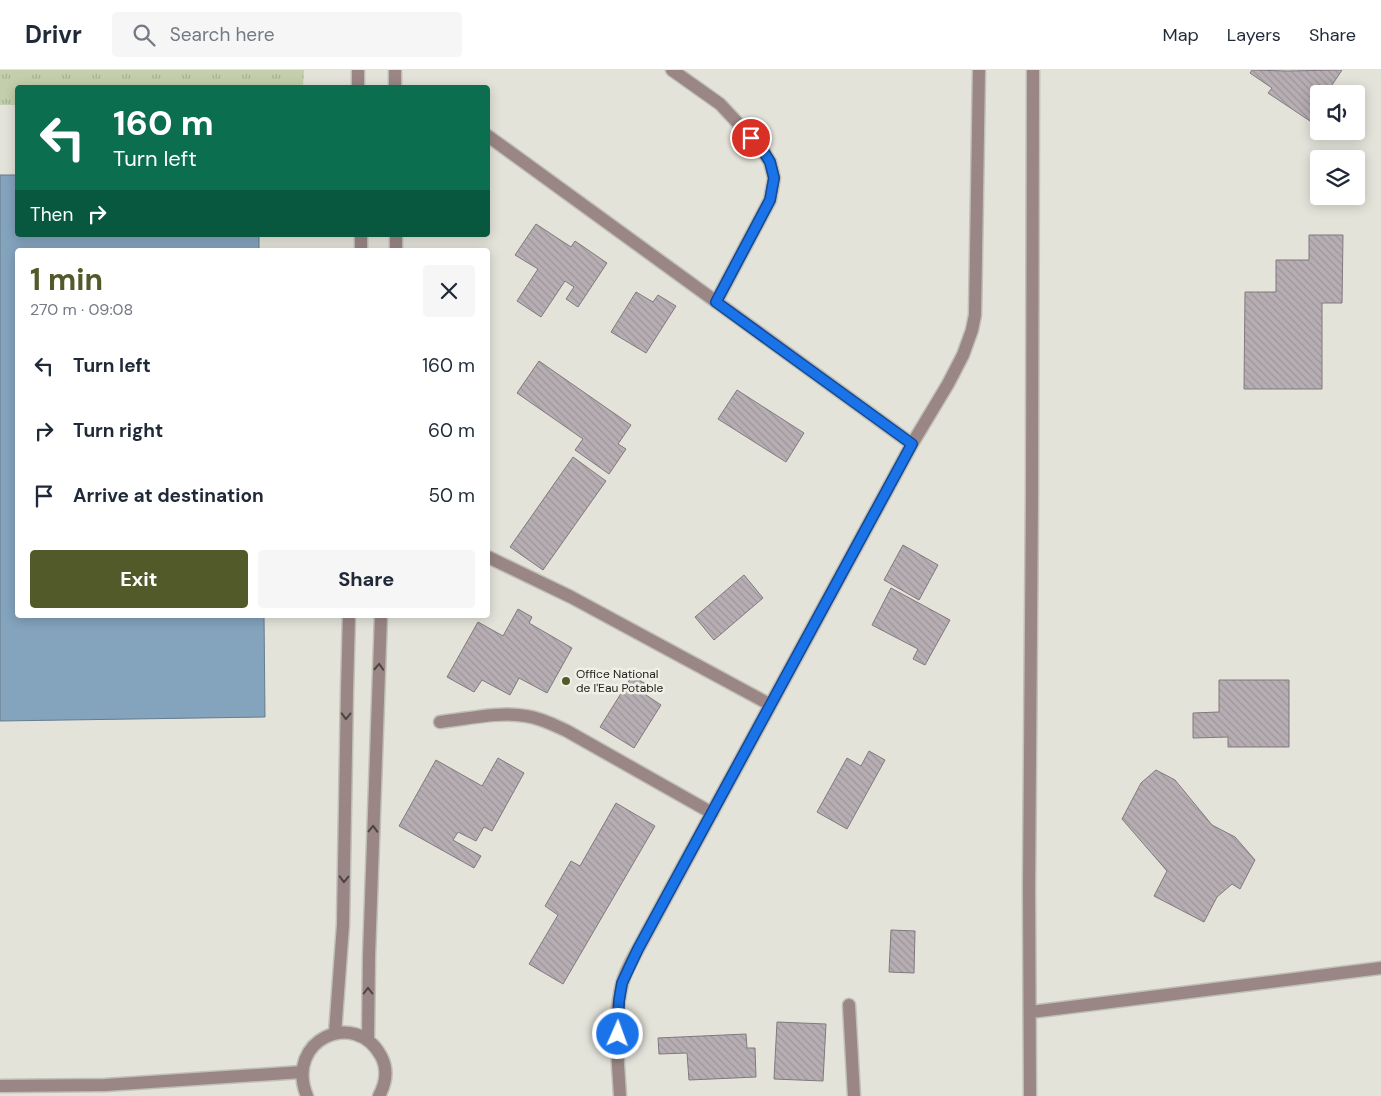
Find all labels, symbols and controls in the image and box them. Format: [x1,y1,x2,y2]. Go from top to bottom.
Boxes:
search box [112,12,462,57]
text: Drivr [25,19,82,50]
icon: search [130,21,158,49]
text: Search here [170,22,275,47]
text: Map [1163,23,1199,47]
text: Layers [1227,23,1281,47]
text: Share [1309,23,1356,47]
map controls [1310,85,1365,205]
button: sound [1310,85,1365,140]
text: 160 m [113,100,214,146]
icon: left [30,105,95,170]
pin [730,117,772,159]
icon: arrive [737,124,765,152]
text: Turn left [113,144,197,173]
button: layers [1310,150,1365,205]
icon: right [83,200,111,228]
text: Then [30,202,73,227]
text: 1 min [30,260,103,299]
button: close [423,265,475,317]
text: 270 m · 09:08 [30,299,133,320]
icon: left [30,352,58,380]
text: Turn left [73,353,151,378]
text: 160 m [422,353,475,378]
icon: right [30,417,58,445]
text: Turn right [73,418,163,443]
text: 60 m [428,418,475,443]
icon: arrive [30,482,58,510]
text: Arrive at destination [73,483,264,508]
text: 50 m [428,483,475,508]
button: Exit [30,550,248,608]
button: Share [258,550,475,608]
one-way arrow [373,662,384,670]
place label: Office National de l'Eau Potable [576,666,663,696]
marker: Office National de l'Eau Potable [560,675,572,687]
one-way arrow [341,712,351,720]
one-way arrow [368,825,378,832]
one-way arrow [339,875,349,883]
one-way arrow [363,987,373,995]
position arrow [591,1007,643,1059]

